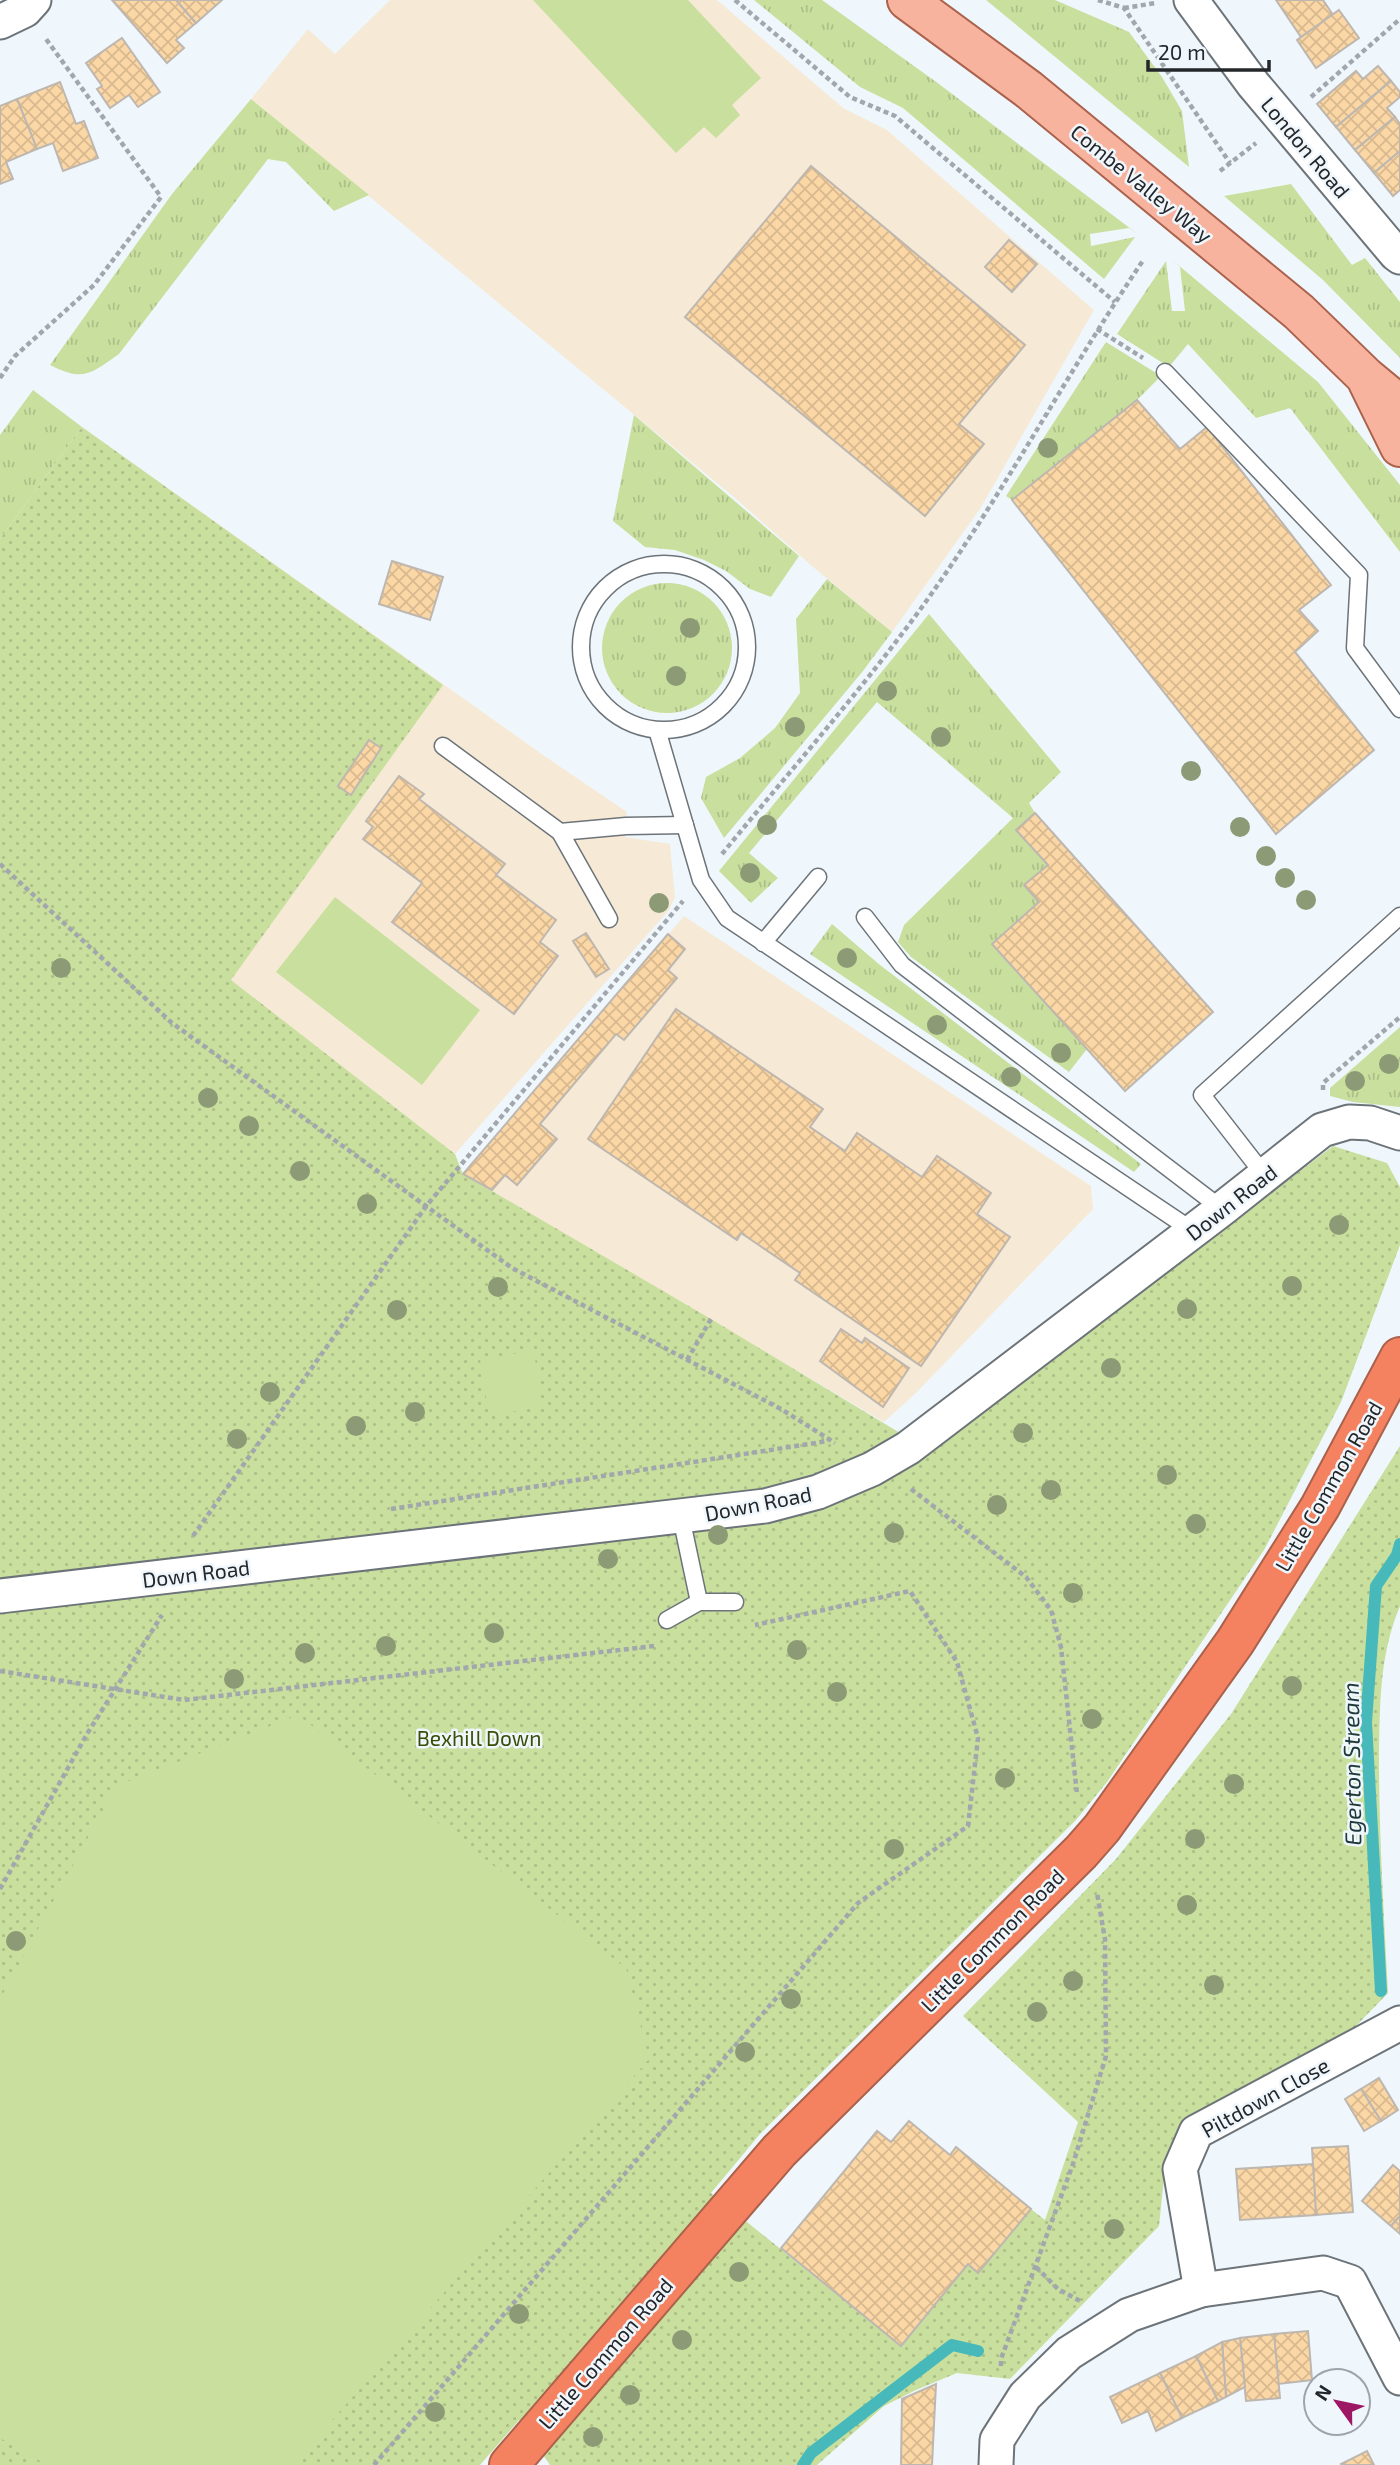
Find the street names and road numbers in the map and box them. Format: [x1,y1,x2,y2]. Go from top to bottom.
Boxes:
street label: London Road [1257,91,1355,203]
street label: Combe Valley Way [1066,118,1218,248]
street label: Down Road [1181,1159,1281,1245]
street label: Little Common Road [1269,1397,1387,1575]
street label: Down Road [702,1480,814,1526]
street label: Down Road [141,1554,251,1592]
street label: Little Common Road [915,1863,1069,2017]
street label: Piltdown Close [1197,2052,1333,2142]
street label: Little Common Road [533,2272,677,2434]

